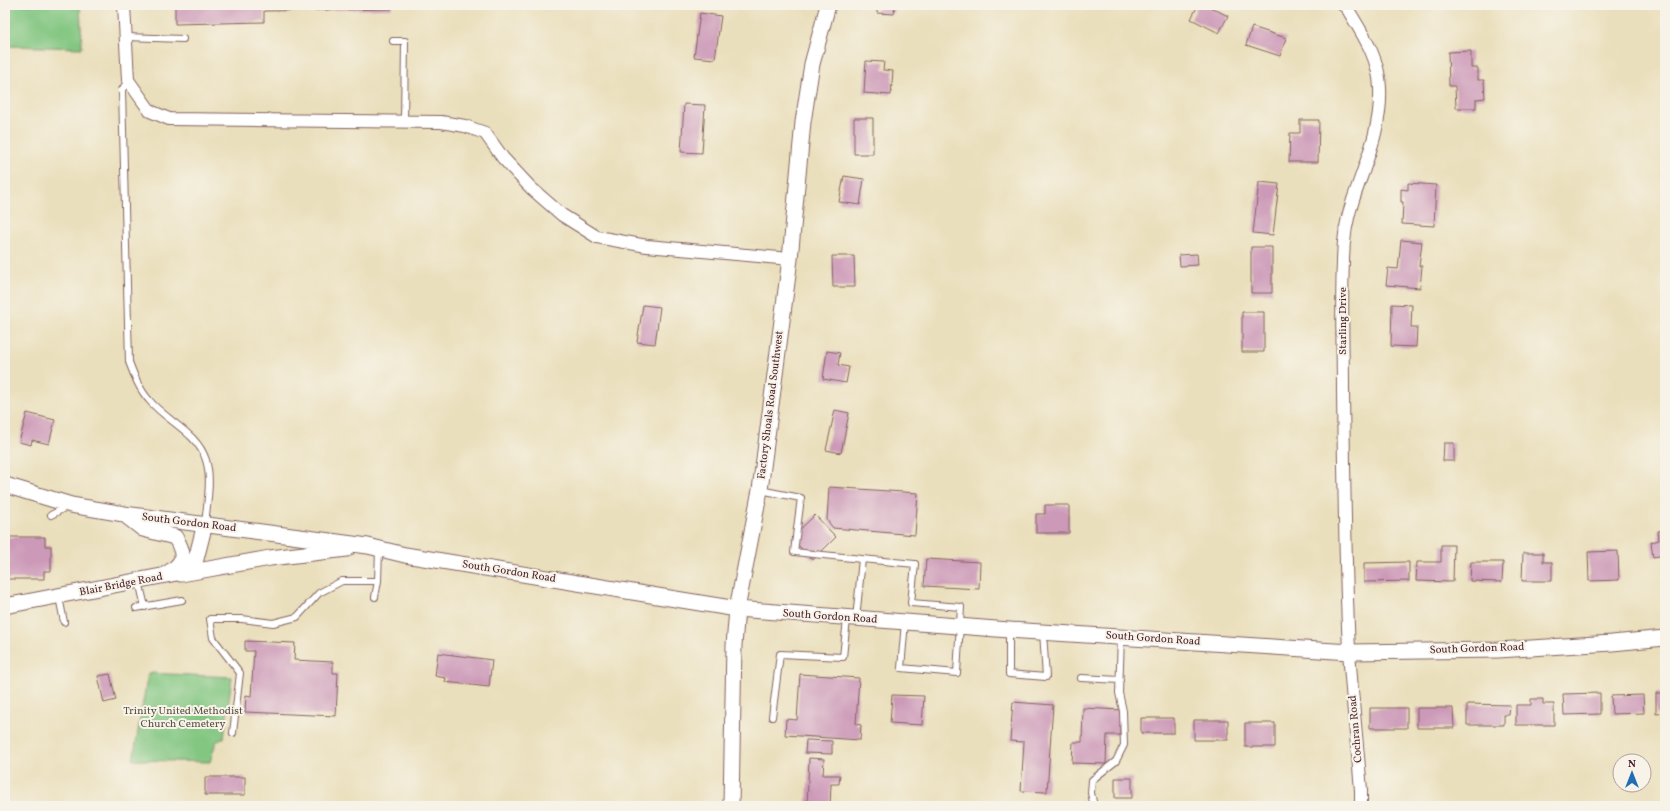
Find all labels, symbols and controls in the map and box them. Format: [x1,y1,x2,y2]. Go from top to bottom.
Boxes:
street label: Starling Drive [1336,287,1351,355]
street label: Factory Shoals Road Southwest [754,330,788,480]
street label: South Gordon Road [141,510,237,536]
street label: South Gordon Road [461,557,557,587]
street label: Blair Bridge Road [78,570,164,600]
street label: South Gordon Road [782,606,878,628]
street label: South Gordon Road [1105,628,1201,650]
street label: South Gordon Road [1429,640,1525,658]
street label: Cochran Road [1346,695,1366,763]
park label: Trinity United Methodist Church Cemetery [123,704,243,732]
north arrow [1612,753,1652,793]
text: N [1628,757,1636,772]

